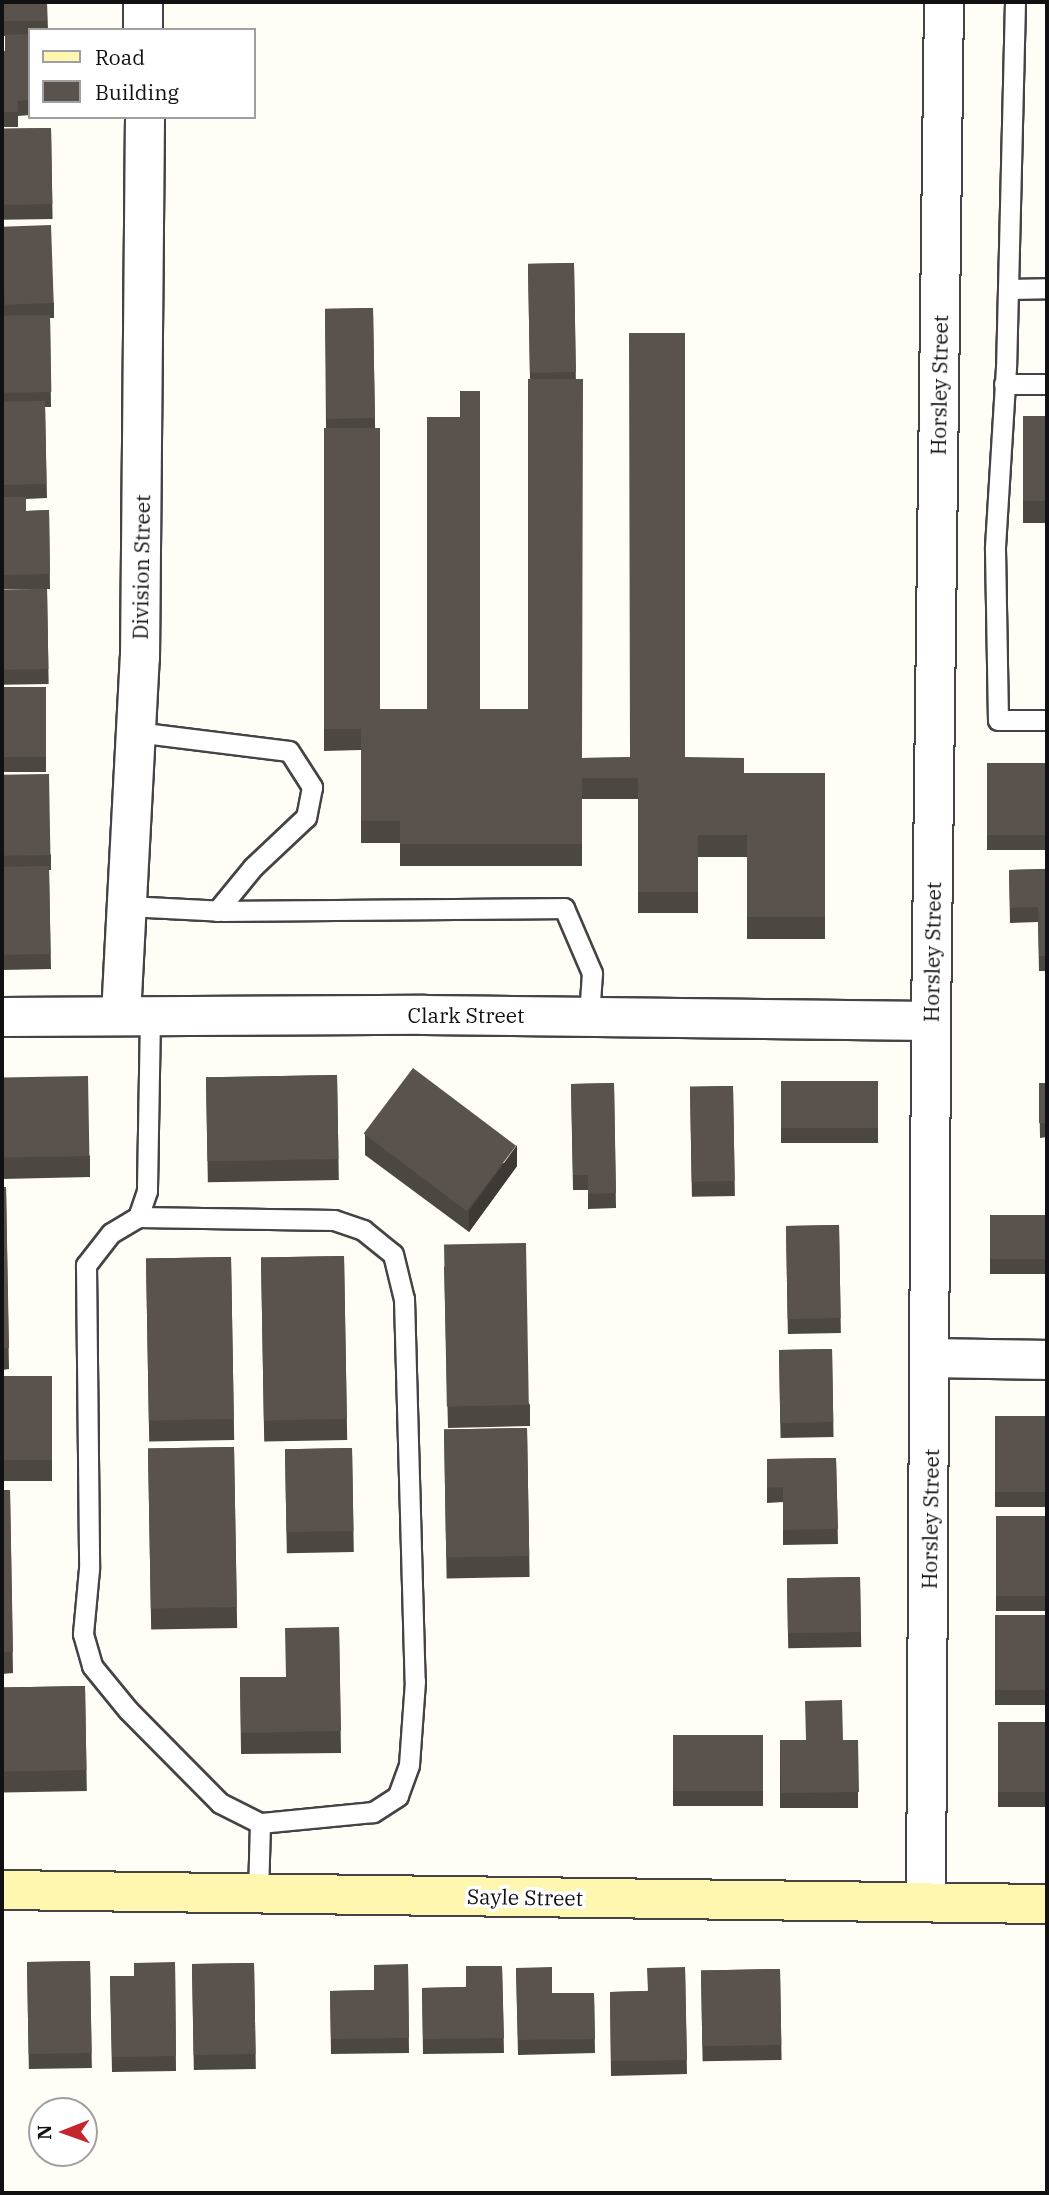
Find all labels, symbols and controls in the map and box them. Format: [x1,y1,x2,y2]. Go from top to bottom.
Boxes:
legend [28,28,256,119]
text: Road [95,43,145,71]
text: Building [95,78,179,106]
street label: Horsley Street [925,315,953,455]
street label: Division Street [127,494,155,640]
street label: Horsley Street [918,882,946,1022]
street label: Clark Street [408,1002,524,1028]
street label: Horsley Street [916,1449,944,1589]
street label: Sayle Street [467,1883,583,1911]
north arrow [28,2097,98,2167]
text: N [32,2125,56,2140]

